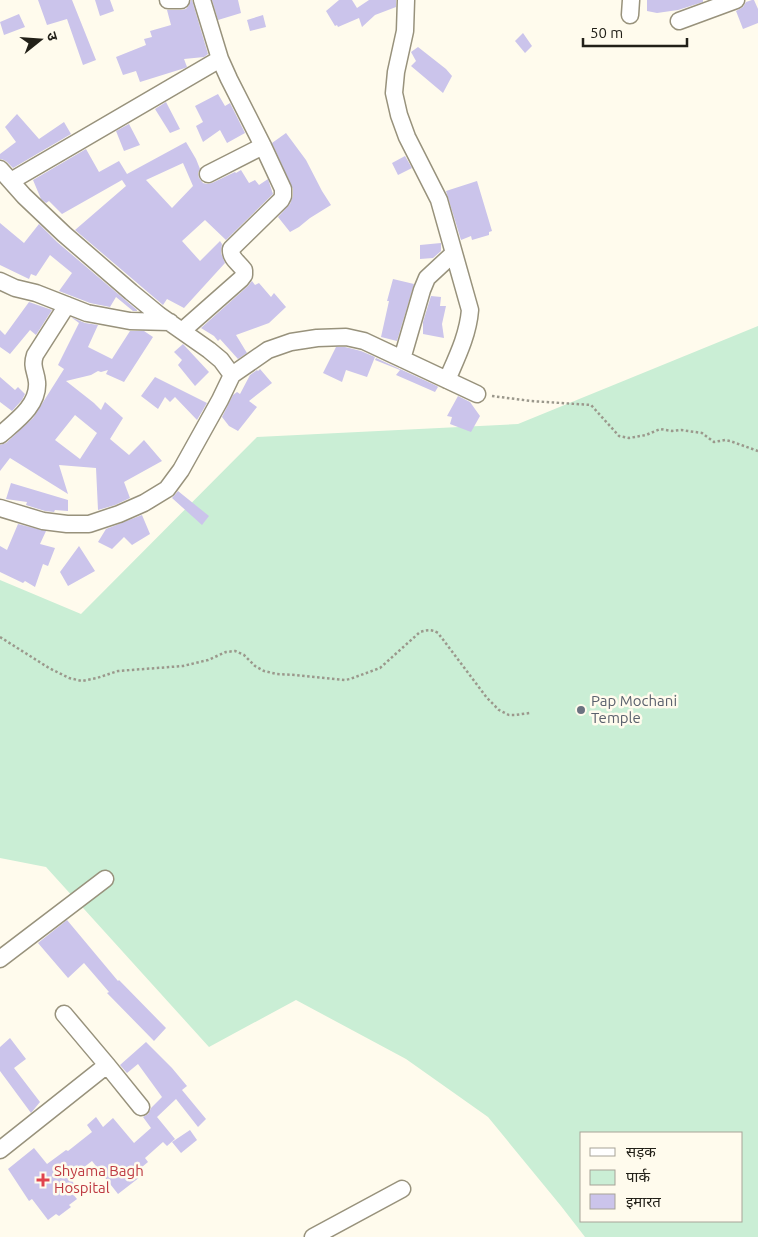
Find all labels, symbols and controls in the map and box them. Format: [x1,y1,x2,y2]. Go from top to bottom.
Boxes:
north arrow [15,15,65,65]
scale bar [583,15,687,47]
text: 50 m [590,24,623,41]
text: उ [44,30,62,43]
place label: Pap Mochani Temple [591,692,677,726]
marker: Pap Mochani Temple [575,704,587,716]
legend [580,1132,743,1222]
text: सड़क [626,1143,656,1160]
place label: Shyama Bagh Hospital [54,1162,144,1196]
text: पार्क [626,1168,650,1185]
marker: Shyama Bagh Hospital [36,1173,50,1187]
text: इमारत [626,1193,661,1210]

